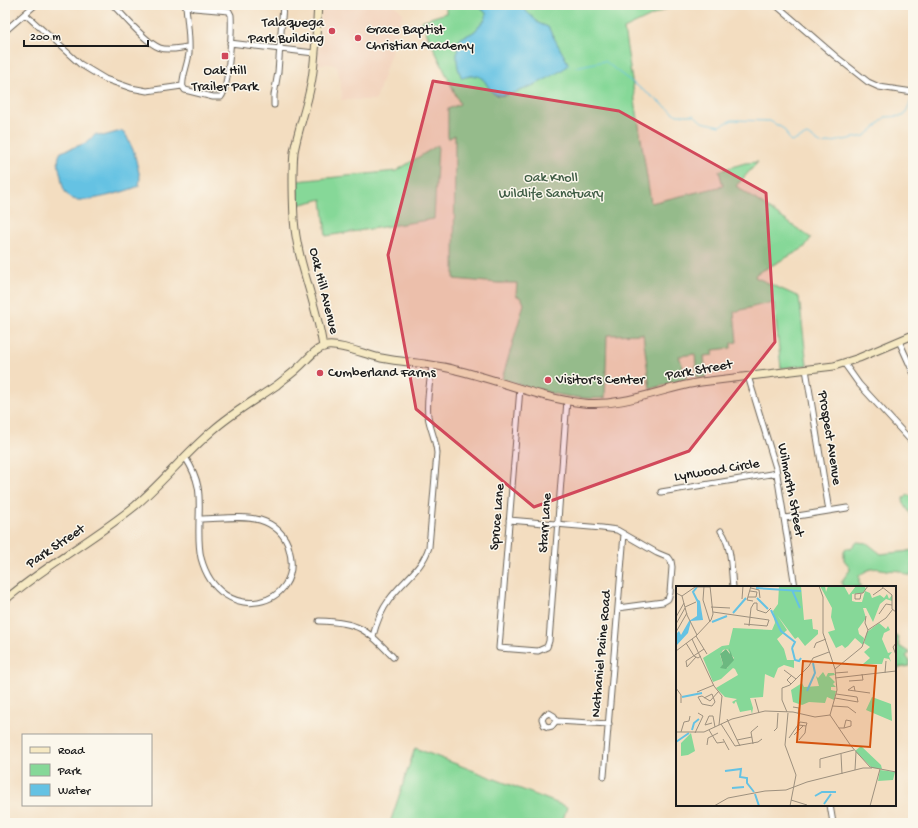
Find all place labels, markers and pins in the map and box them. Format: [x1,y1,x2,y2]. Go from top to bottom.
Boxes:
place label: Talaquega Park Building [247,15,325,48]
place label: Grace Baptist Christian Academy [366,22,474,55]
marker: Talaquega Park Building [327,26,337,36]
marker: Grace Baptist Christian Academy [353,33,363,43]
marker: Oak Hill Trailer Park [220,51,230,61]
place label: Oak Hill Trailer Park [191,63,260,96]
place label: Cumberland Farms [328,365,437,382]
marker: Cumberland Farms [315,368,325,378]
place label: Visitor's Center [555,372,645,389]
marker: Visitor's Center [543,375,553,385]

